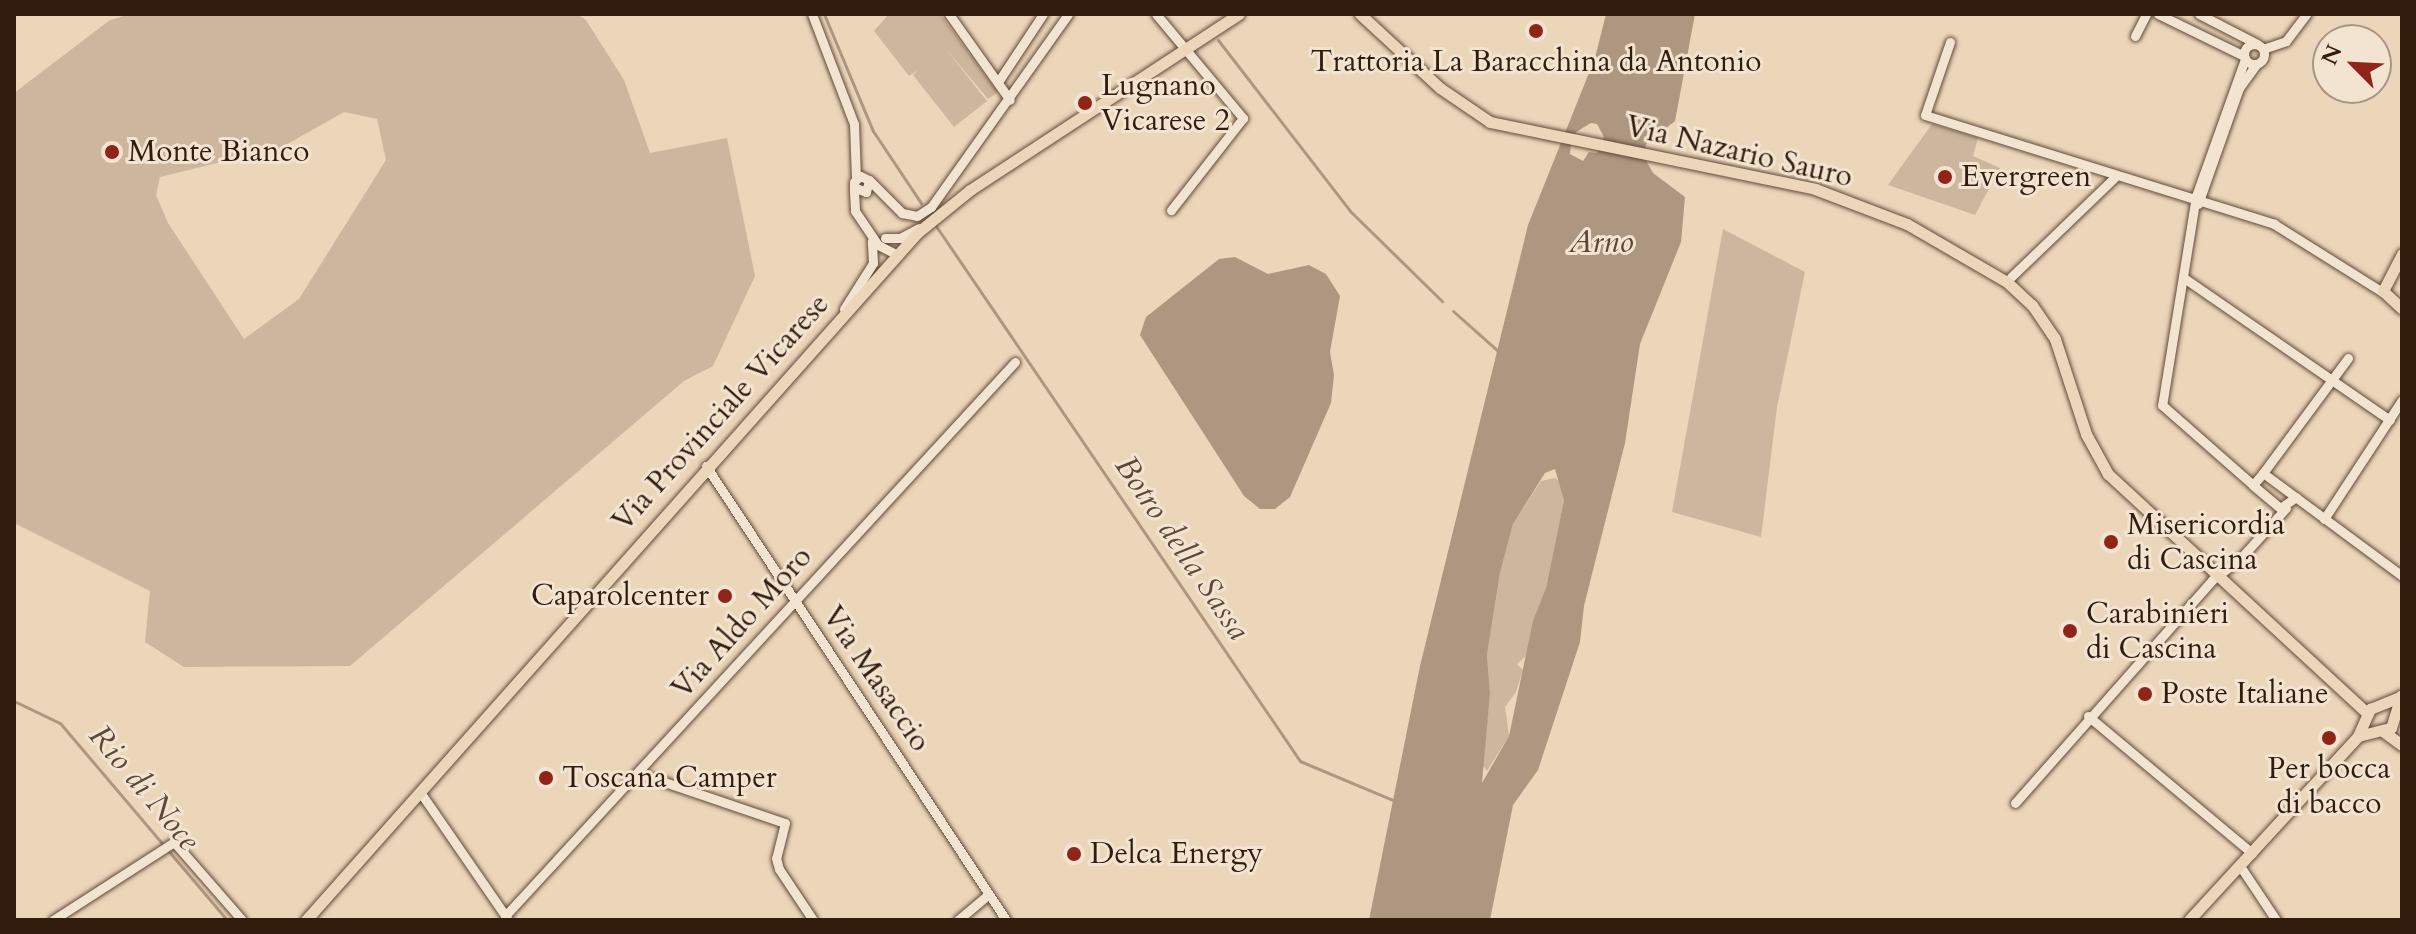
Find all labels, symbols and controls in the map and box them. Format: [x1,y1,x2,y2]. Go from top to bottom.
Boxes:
marker: Trattoria La Baracchina da Antonio [1527,22,1545,40]
north arrow [2312,24,2392,104]
text: N [2314,40,2349,70]
place label: Trattoria La Baracchina da Antonio [1310,44,1762,80]
place label: Lugnano Vicarese 2 [1101,68,1230,138]
marker: Lugnano Vicarese 2 [1076,94,1094,112]
street label: Via Nazario Sauro [1622,108,1856,196]
place label: Monte Bianco [128,134,309,170]
marker: Monte Bianco [103,143,121,161]
place label: Evergreen [1961,159,2091,195]
marker: Evergreen [1936,168,1954,186]
water label: Arno [1568,223,1634,261]
street label: Via Provinciale Vicarese [605,287,837,539]
water label: Botro della Sassa [1106,449,1258,647]
place label: Misericordia di Cascina [2127,507,2285,578]
marker: Misericordia di Cascina [2102,533,2120,551]
street label: Via Aldo Moro [664,539,820,707]
place label: Caparolcenter [531,578,709,614]
marker: Caparolcenter [716,587,734,605]
place label: Carabinieri di Cascina [2086,596,2229,666]
street label: Via Masaccio [814,599,938,759]
marker: Carabinieri di Cascina [2061,622,2079,640]
place label: Poste Italiane [2161,676,2329,712]
marker: Poste Italiane [2136,685,2154,703]
water label: Rio di Noce [80,717,208,859]
marker: Per bocca di bacco [2320,729,2338,747]
place label: Per bocca di bacco [2267,751,2391,822]
place label: Toscana Camper [562,760,777,796]
marker: Toscana Camper [537,769,555,787]
place label: Delca Energy [1090,836,1263,872]
marker: Delca Energy [1065,845,1083,863]

